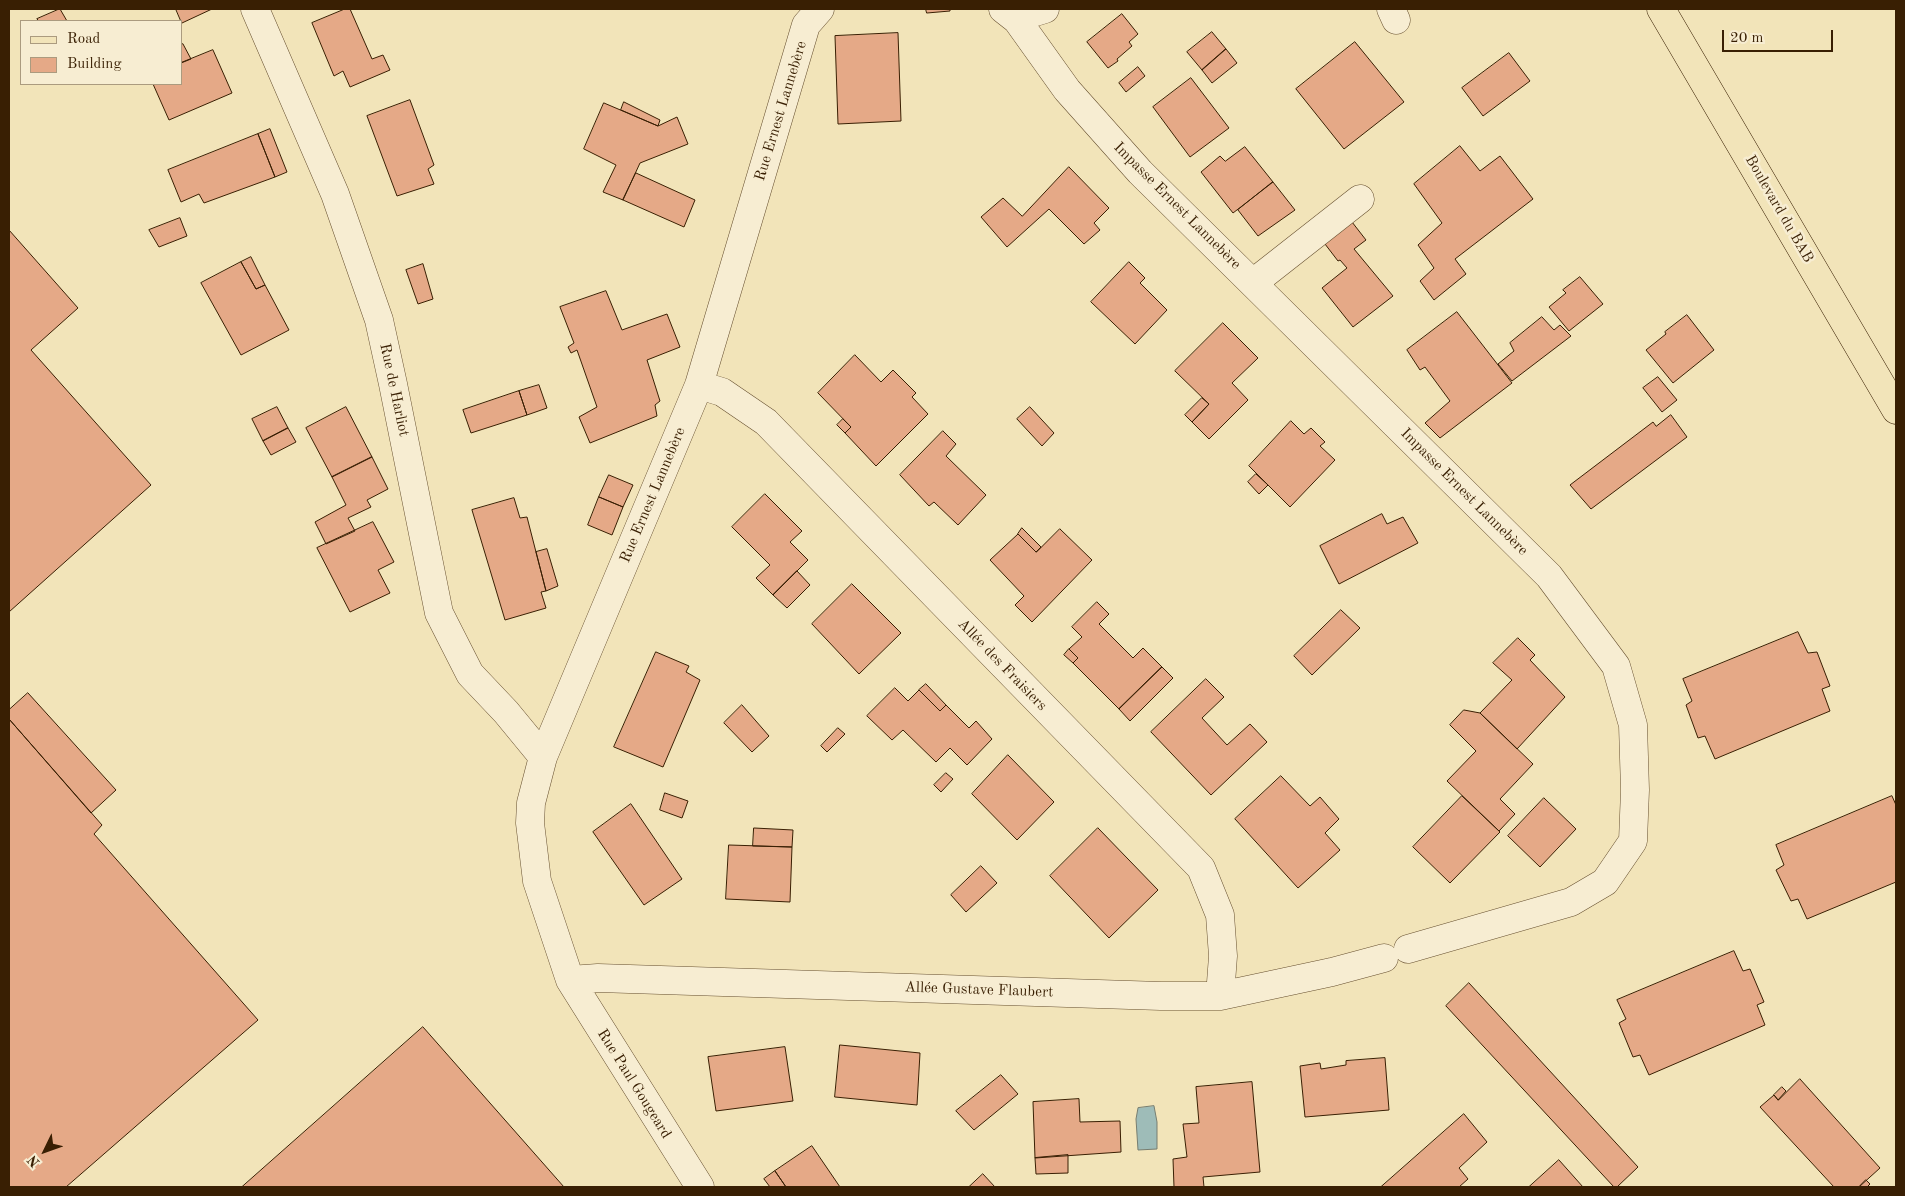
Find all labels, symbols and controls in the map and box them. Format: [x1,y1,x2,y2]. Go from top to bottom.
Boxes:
legend [20,20,182,85]
scale bar [1725,20,1836,52]
text: 20 m [1730,31,1764,46]
text: Road [67,32,100,47]
street label: Rue Ernest Lannebère [751,39,811,183]
text: Building [67,57,122,72]
street label: Impasse Ernest Lannebère [1110,139,1244,273]
street label: Boulevard du BAB [1741,152,1817,266]
street label: Rue de Harliot [375,342,413,438]
street label: Rue Ernest Lannebère [616,425,690,565]
street label: Impasse Ernest Lannebère [1397,425,1531,559]
street label: Allée des Fraisiers [954,615,1050,715]
street label: Allée Gustave Flaubert [904,978,1054,1002]
street label: Rue Paul Gougeard [593,1026,675,1142]
north arrow [20,1126,70,1176]
text: N [25,1152,43,1170]

